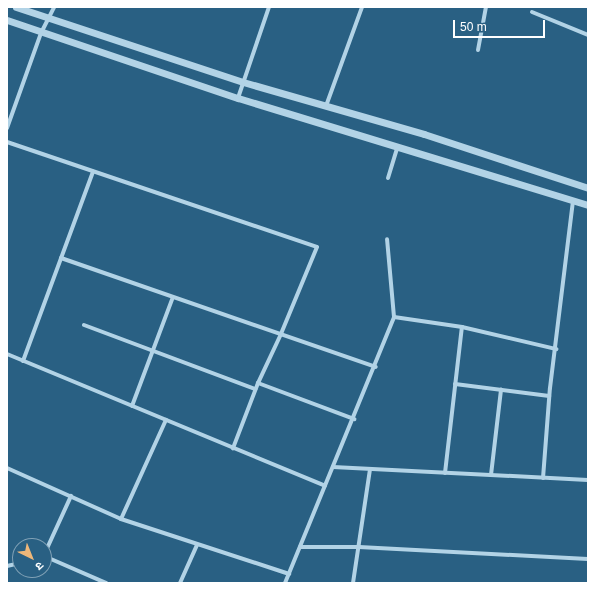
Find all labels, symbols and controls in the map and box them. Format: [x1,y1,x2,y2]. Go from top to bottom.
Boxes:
scale bar [455,12,547,38]
text: 50 m [460,20,487,34]
north arrow [12,538,52,578]
text: उ [33,559,46,573]

